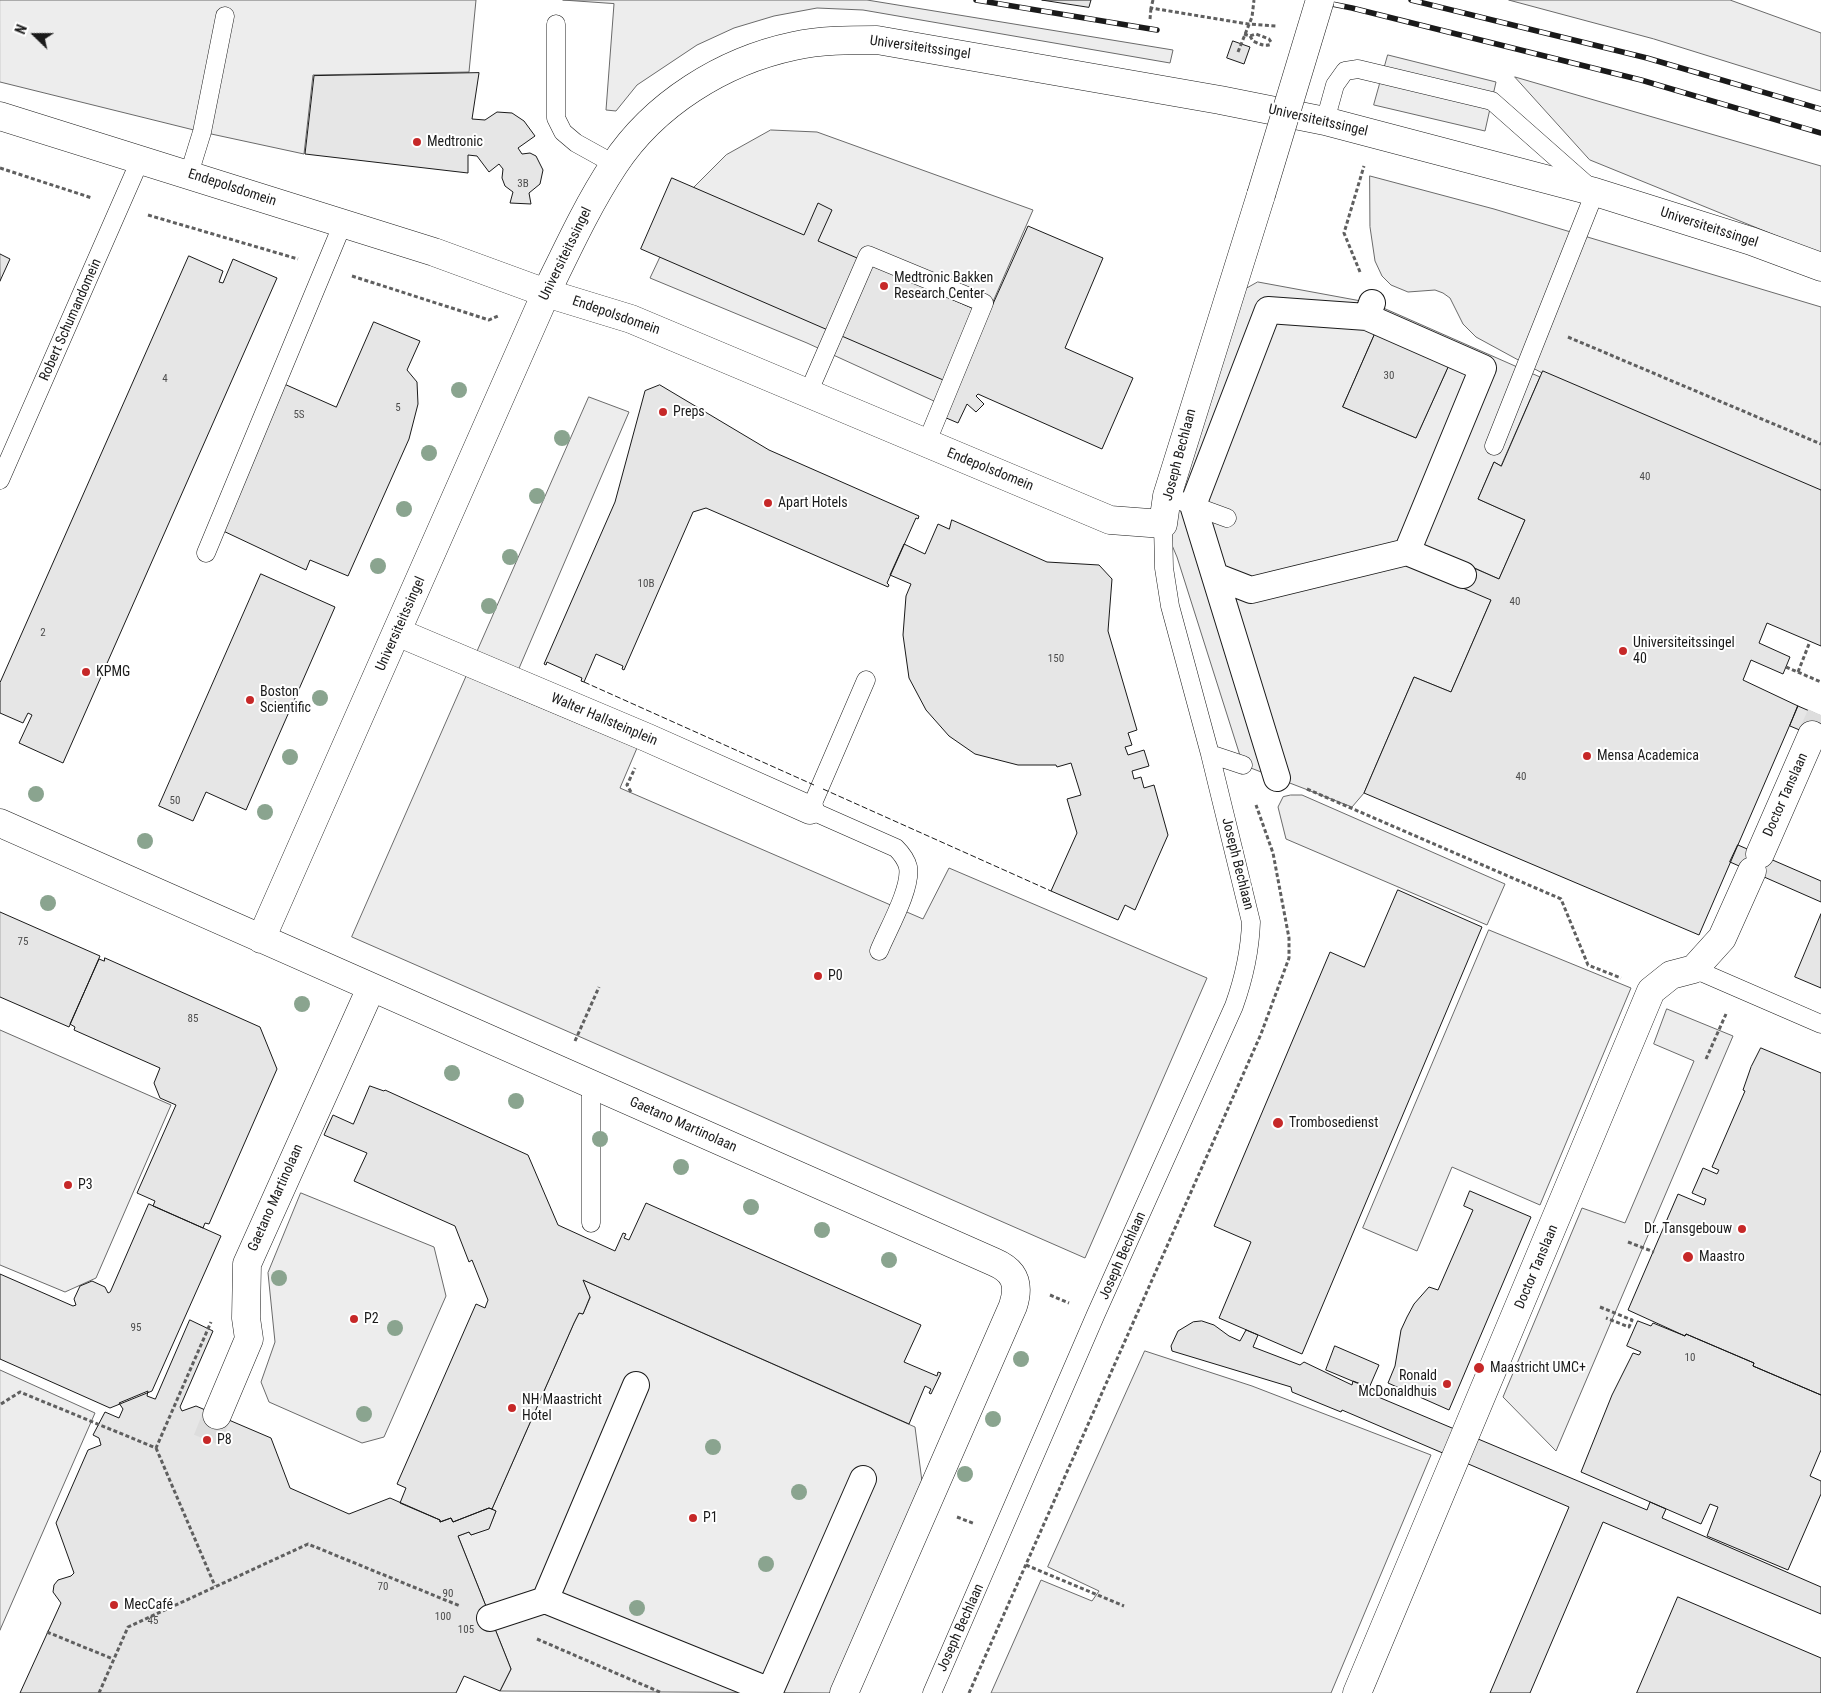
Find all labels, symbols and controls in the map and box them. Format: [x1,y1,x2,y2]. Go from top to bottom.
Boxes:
north arrow [10,10,60,60]
text: N [12,22,30,36]
street label: Universiteitssingel [868,33,972,63]
street label: Universiteitssingel [1267,101,1369,141]
place label: Medtronic [427,134,483,150]
marker: Medtronic [411,136,423,148]
street label: Endepolsdomein [186,166,278,210]
house number: 3B [517,177,529,191]
street label: Universiteitssingel [1658,204,1760,252]
street label: Universiteitssingel [536,205,596,303]
street label: Robert Schumandomein [36,256,106,384]
place label: Medtronic Bakken Research Center [894,270,993,302]
marker: Medtronic Bakken Research Center [878,280,890,292]
street label: Endepolsdomein [570,293,662,339]
house number: 30 [1384,369,1394,383]
house number: 4 [162,372,168,386]
house number: 5 [395,401,401,415]
place label: Preps [673,404,705,420]
marker: Preps [657,406,669,418]
street label: Joseph Bechlaan [1160,407,1200,503]
house number: 5S [293,408,305,422]
street label: Endepolsdomein [944,445,1036,495]
house number: 40 [1640,470,1650,484]
place label: Apart Hotels [778,495,848,511]
marker: Apart Hotels [762,497,774,509]
street label: Universiteitssingel [373,574,429,674]
house number: 10B [638,577,654,591]
house number: 40 [1510,595,1520,609]
house number: 2 [40,626,46,640]
place label: Universiteitssingel 40 [1633,635,1735,668]
marker: Universiteitssingel 40 [1617,645,1629,657]
house number: 150 [1048,652,1064,666]
place label: KPMG [96,664,130,680]
marker: KPMG [80,666,92,678]
place label: Boston Scientific [260,684,311,716]
street label: Walter Hallsteinplein [548,690,660,750]
marker: Boston Scientific [244,694,256,706]
place label: Mensa Academica [1597,748,1699,764]
marker: Mensa Academica [1581,750,1593,762]
street label: Doctor Tanslaan [1760,751,1812,839]
house number: 40 [1516,770,1526,784]
house number: 50 [170,794,180,808]
street label: Joseph Bechlaan [1217,816,1257,912]
house number: 75 [18,935,28,949]
place label: P0 [828,968,843,984]
marker: P0 [812,970,824,982]
house number: 85 [188,1012,198,1026]
street label: Gaetano Martinolaan [627,1094,739,1156]
place label: Trombosedienst [1289,1115,1378,1131]
marker: Trombosedienst [1271,1116,1285,1130]
street label: Gaetano Martinolaan [245,1142,307,1254]
place label: P3 [78,1177,93,1193]
marker: P3 [62,1179,74,1191]
street label: Joseph Bechlaan [1096,1209,1150,1303]
place label: Dr. Tansgebouw [1644,1221,1732,1237]
street label: Doctor Tanslaan [1512,1222,1562,1312]
marker: Dr. Tansgebouw [1736,1223,1748,1235]
place label: Maastro [1699,1249,1745,1265]
marker: Maastro [1681,1250,1695,1264]
place label: P2 [364,1311,379,1327]
marker: P2 [348,1313,360,1325]
house number: 95 [131,1321,141,1335]
house number: 10 [1685,1351,1695,1365]
place label: Maastricht UMC+ [1490,1360,1586,1376]
marker: Maastricht UMC+ [1472,1361,1486,1375]
place label: Ronald McDonaldhuis [1358,1368,1437,1400]
marker: Ronald McDonaldhuis [1441,1378,1453,1390]
place label: NH Maastricht Hotel [522,1392,602,1424]
marker: NH Maastricht Hotel [506,1402,518,1414]
place label: P8 [217,1432,232,1448]
marker: P8 [201,1434,213,1446]
place label: P1 [703,1510,718,1526]
marker: P1 [687,1512,699,1524]
house number: 70 [378,1580,388,1594]
street label: Joseph Bechlaan [934,1581,988,1675]
house number: 90 [443,1587,453,1601]
place label: MecCafé [124,1597,173,1613]
marker: MecCafé [108,1599,120,1611]
house number: 100 [435,1610,451,1624]
house number: 45 [148,1614,158,1628]
house number: 105 [458,1623,474,1637]

